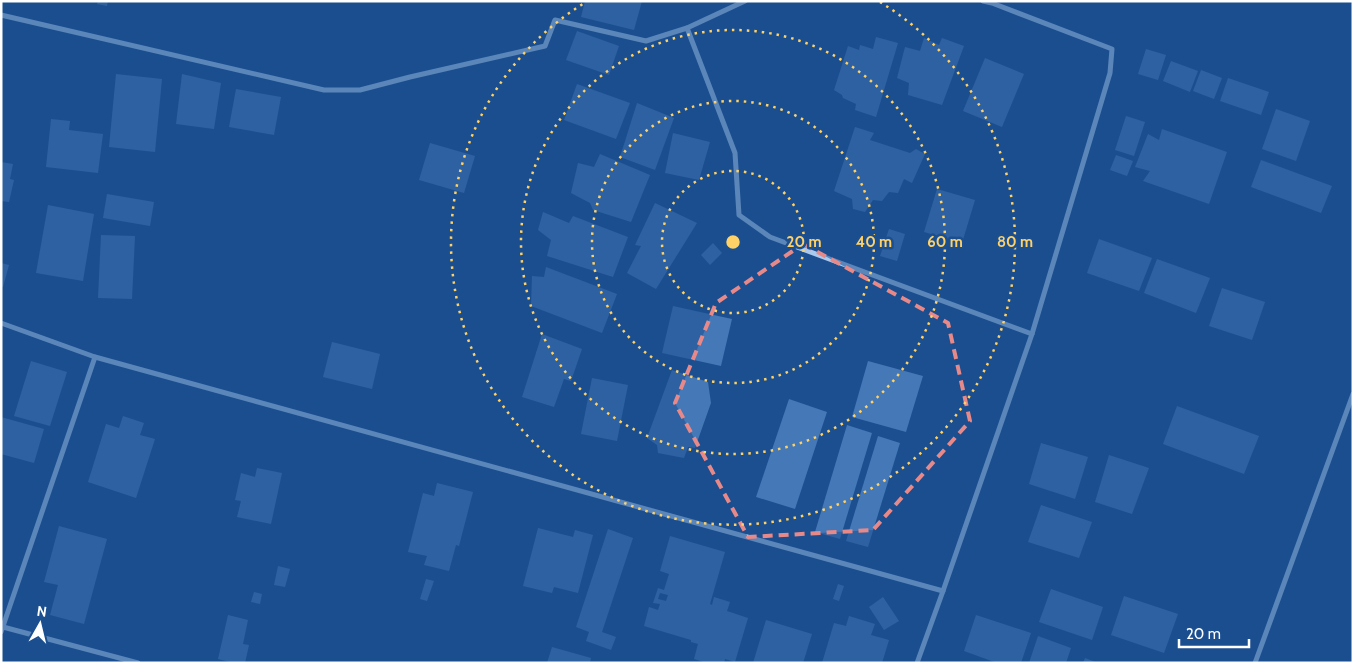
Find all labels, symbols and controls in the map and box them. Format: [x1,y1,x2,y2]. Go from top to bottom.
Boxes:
centre of rings [724,233,742,251]
text: 20 m [787,233,821,251]
text: 40 m [856,233,892,251]
text: 60 m [927,233,963,251]
text: 80 m [997,233,1033,251]
north arrow [15,599,65,649]
text: N [36,602,48,621]
scale bar [1179,616,1249,648]
text: 20 m [1186,625,1221,643]

